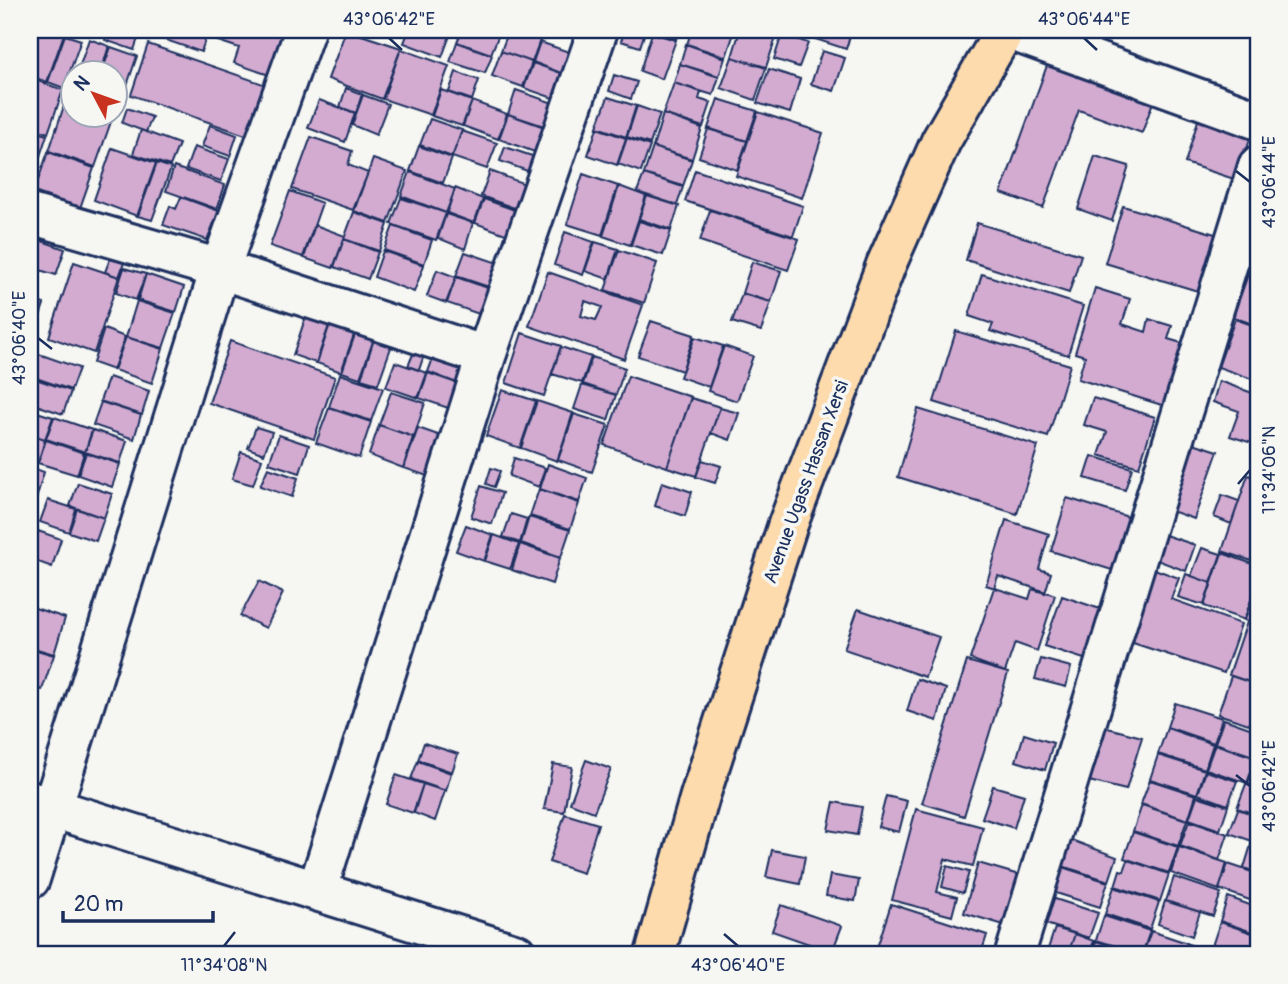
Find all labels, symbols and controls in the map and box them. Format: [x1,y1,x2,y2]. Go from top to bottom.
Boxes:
text: 43°06'42"E [343,8,435,31]
text: 43°06'44"E [1038,8,1130,31]
north arrow [60,60,130,130]
text: N [69,71,95,96]
text: 43°06'44"E [1258,136,1281,228]
text: 43°06'40"E [8,291,31,385]
street label: Avenue Ugass Hassan Xersi [758,377,854,587]
text: 11°34'06"N [1258,426,1281,514]
text: 43°06'42"E [1258,740,1281,832]
scale bar [63,879,214,923]
text: 20 m [74,891,123,918]
text: 11°34'08"N [181,954,267,977]
text: 43°06'40"E [691,954,785,977]

